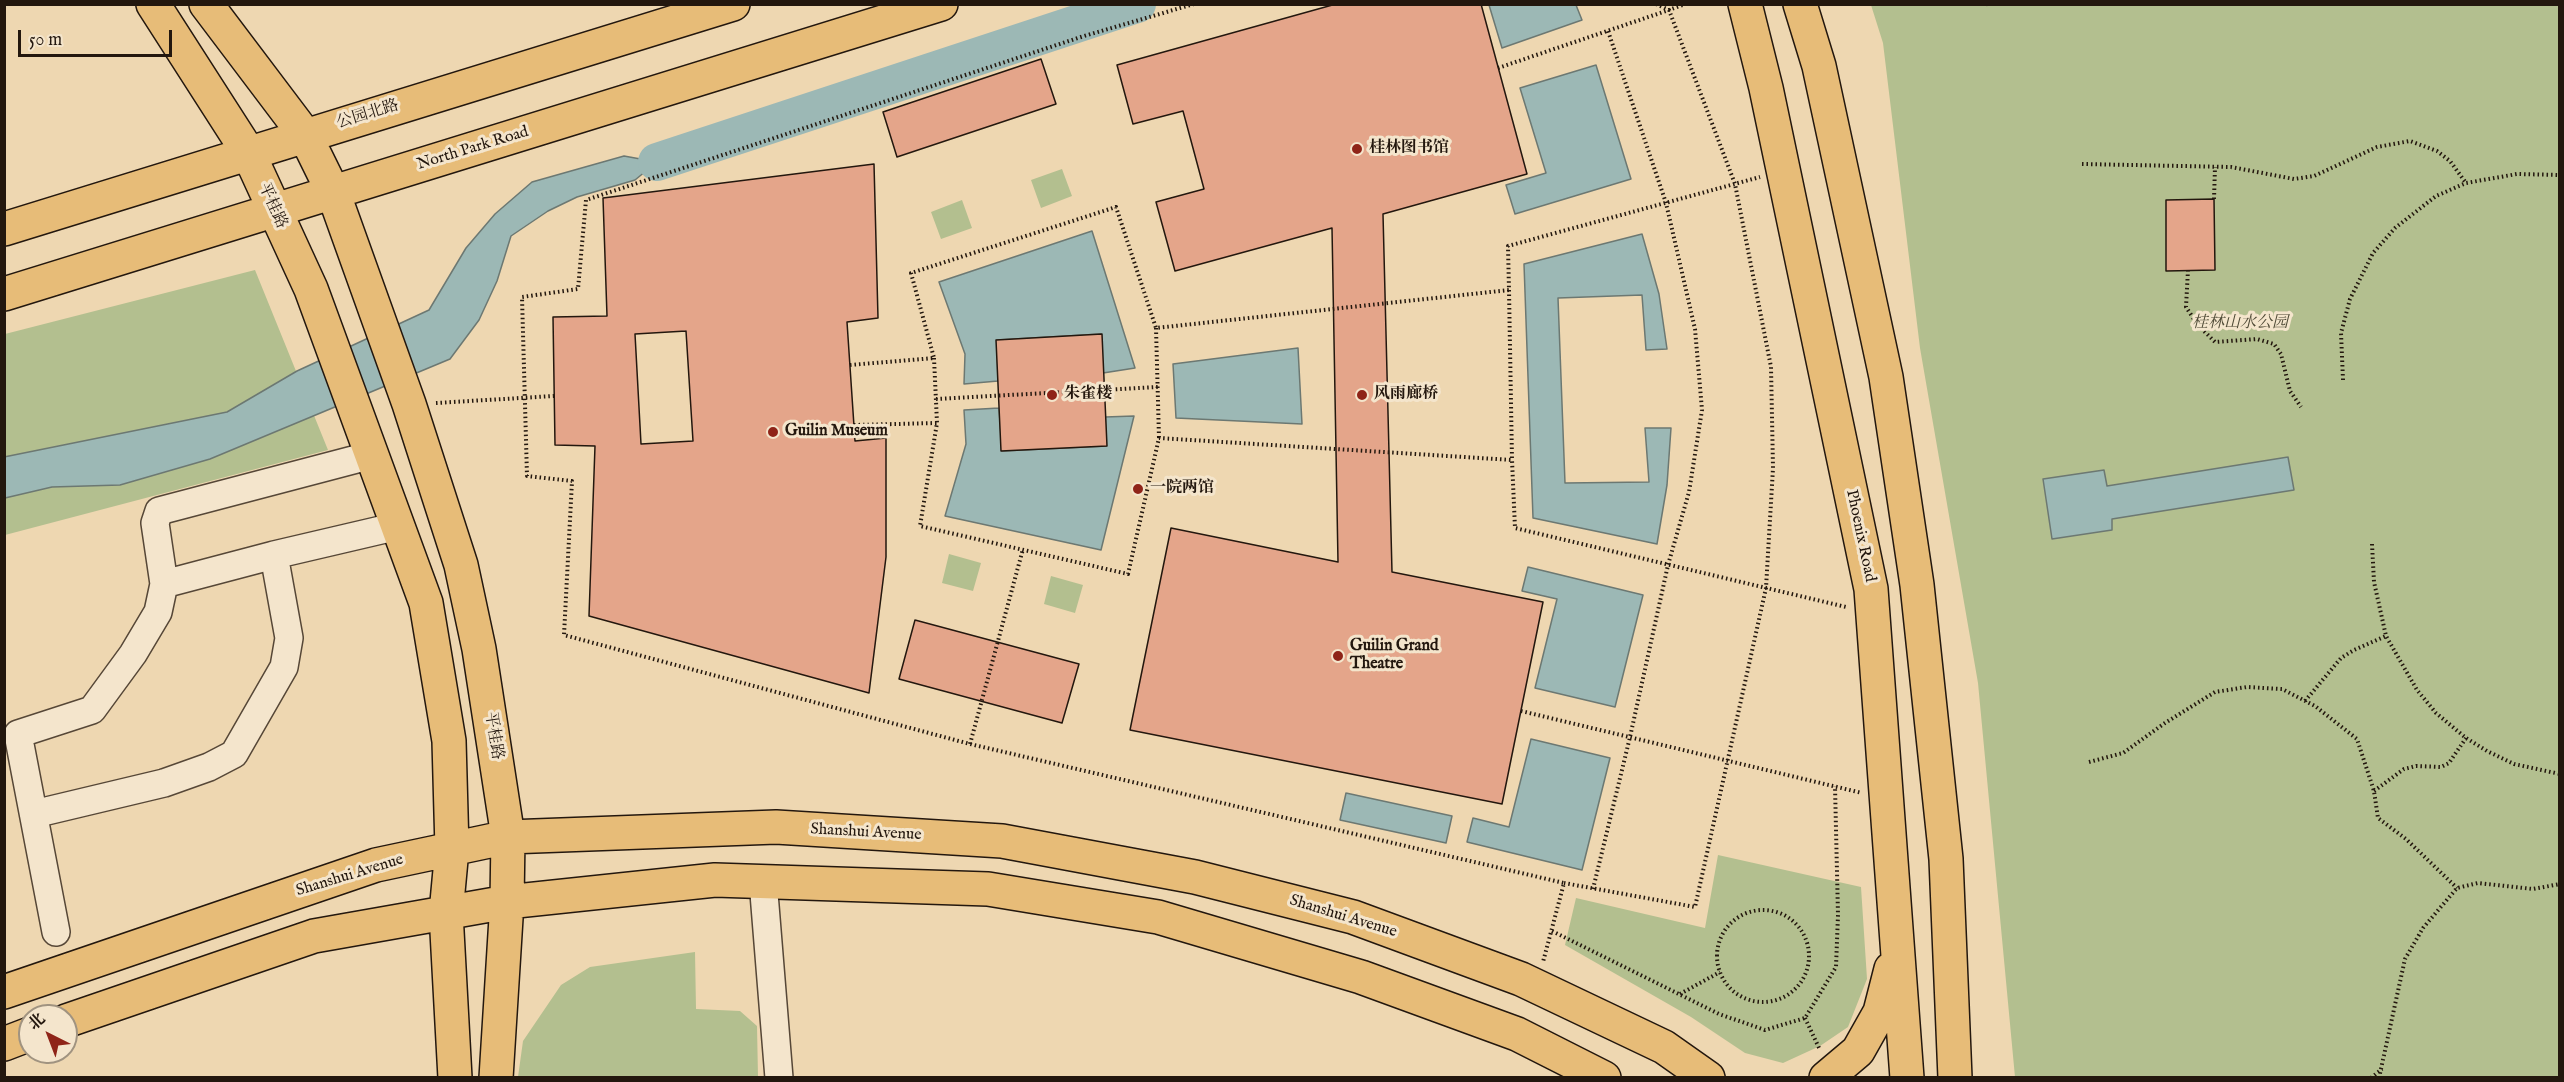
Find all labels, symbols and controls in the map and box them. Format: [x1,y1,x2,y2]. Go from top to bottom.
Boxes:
scale bar [21,18,176,56]
text: 50 m [29,29,62,52]
street label: 公园北路 [335,96,401,134]
street label: North Park Road [415,123,531,175]
place label: 桂林图书馆 [1369,139,1449,159]
marker: 桂林图书馆 [1350,142,1364,156]
street label: 平桂路 [253,180,291,232]
park label: 桂林山水公园 [2192,314,2288,334]
place label: 朱雀楼 [1064,385,1112,405]
place label: 风雨廊桥 [1374,385,1438,405]
marker: 朱雀楼 [1045,388,1059,402]
marker: 风雨廊桥 [1355,388,1369,402]
place label: Guilin Museum [785,422,888,442]
marker: Guilin Museum [766,425,780,439]
place label: 一院两馆 [1150,479,1214,499]
marker: 一院两馆 [1131,482,1145,496]
street label: Phoenix Road [1841,488,1879,584]
place label: Guilin Grand Theatre [1350,637,1439,675]
marker: Guilin Grand Theatre [1331,649,1345,663]
street label: 平桂路 [480,711,506,761]
street label: Shanshui Avenue [810,821,922,845]
street label: Shanshui Avenue [294,851,406,901]
street label: Shanshui Avenue [1287,892,1399,942]
north arrow [18,1004,78,1064]
text: 北 [25,1009,50,1035]

